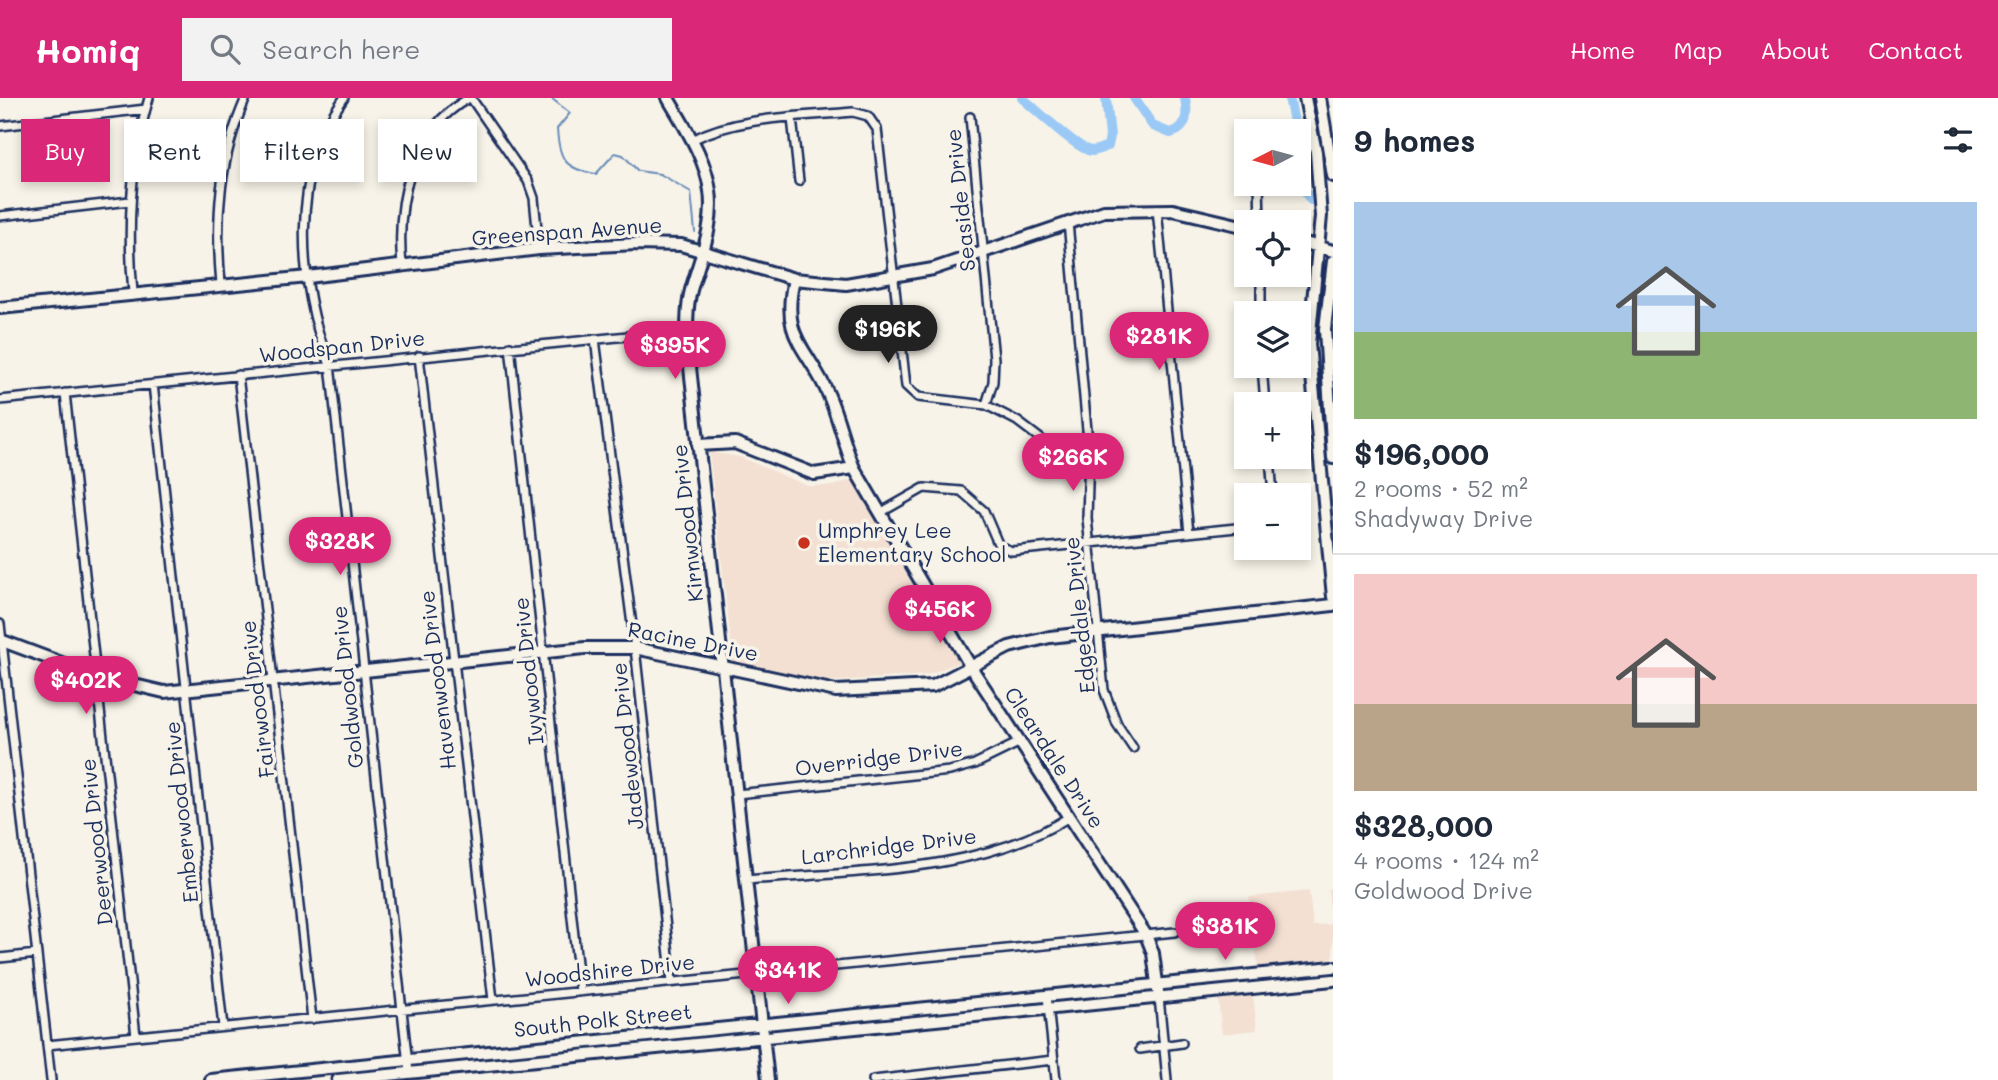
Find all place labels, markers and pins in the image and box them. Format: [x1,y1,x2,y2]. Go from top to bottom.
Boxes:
pin: $196K [839,306,937,365]
pin: $281K [1110,313,1208,372]
pin: $395K [626,322,724,381]
pin: $266K [1024,434,1122,493]
place label: Umphrey Lee Elementary School [818,516,1006,567]
pin: $328K [291,518,389,577]
marker: Umphrey Lee Elementary School [796,535,812,551]
pin: $456K [891,586,989,645]
pin: $402K [37,656,135,716]
pin: $381K [1176,902,1274,962]
pin: $341K [739,946,837,1006]

